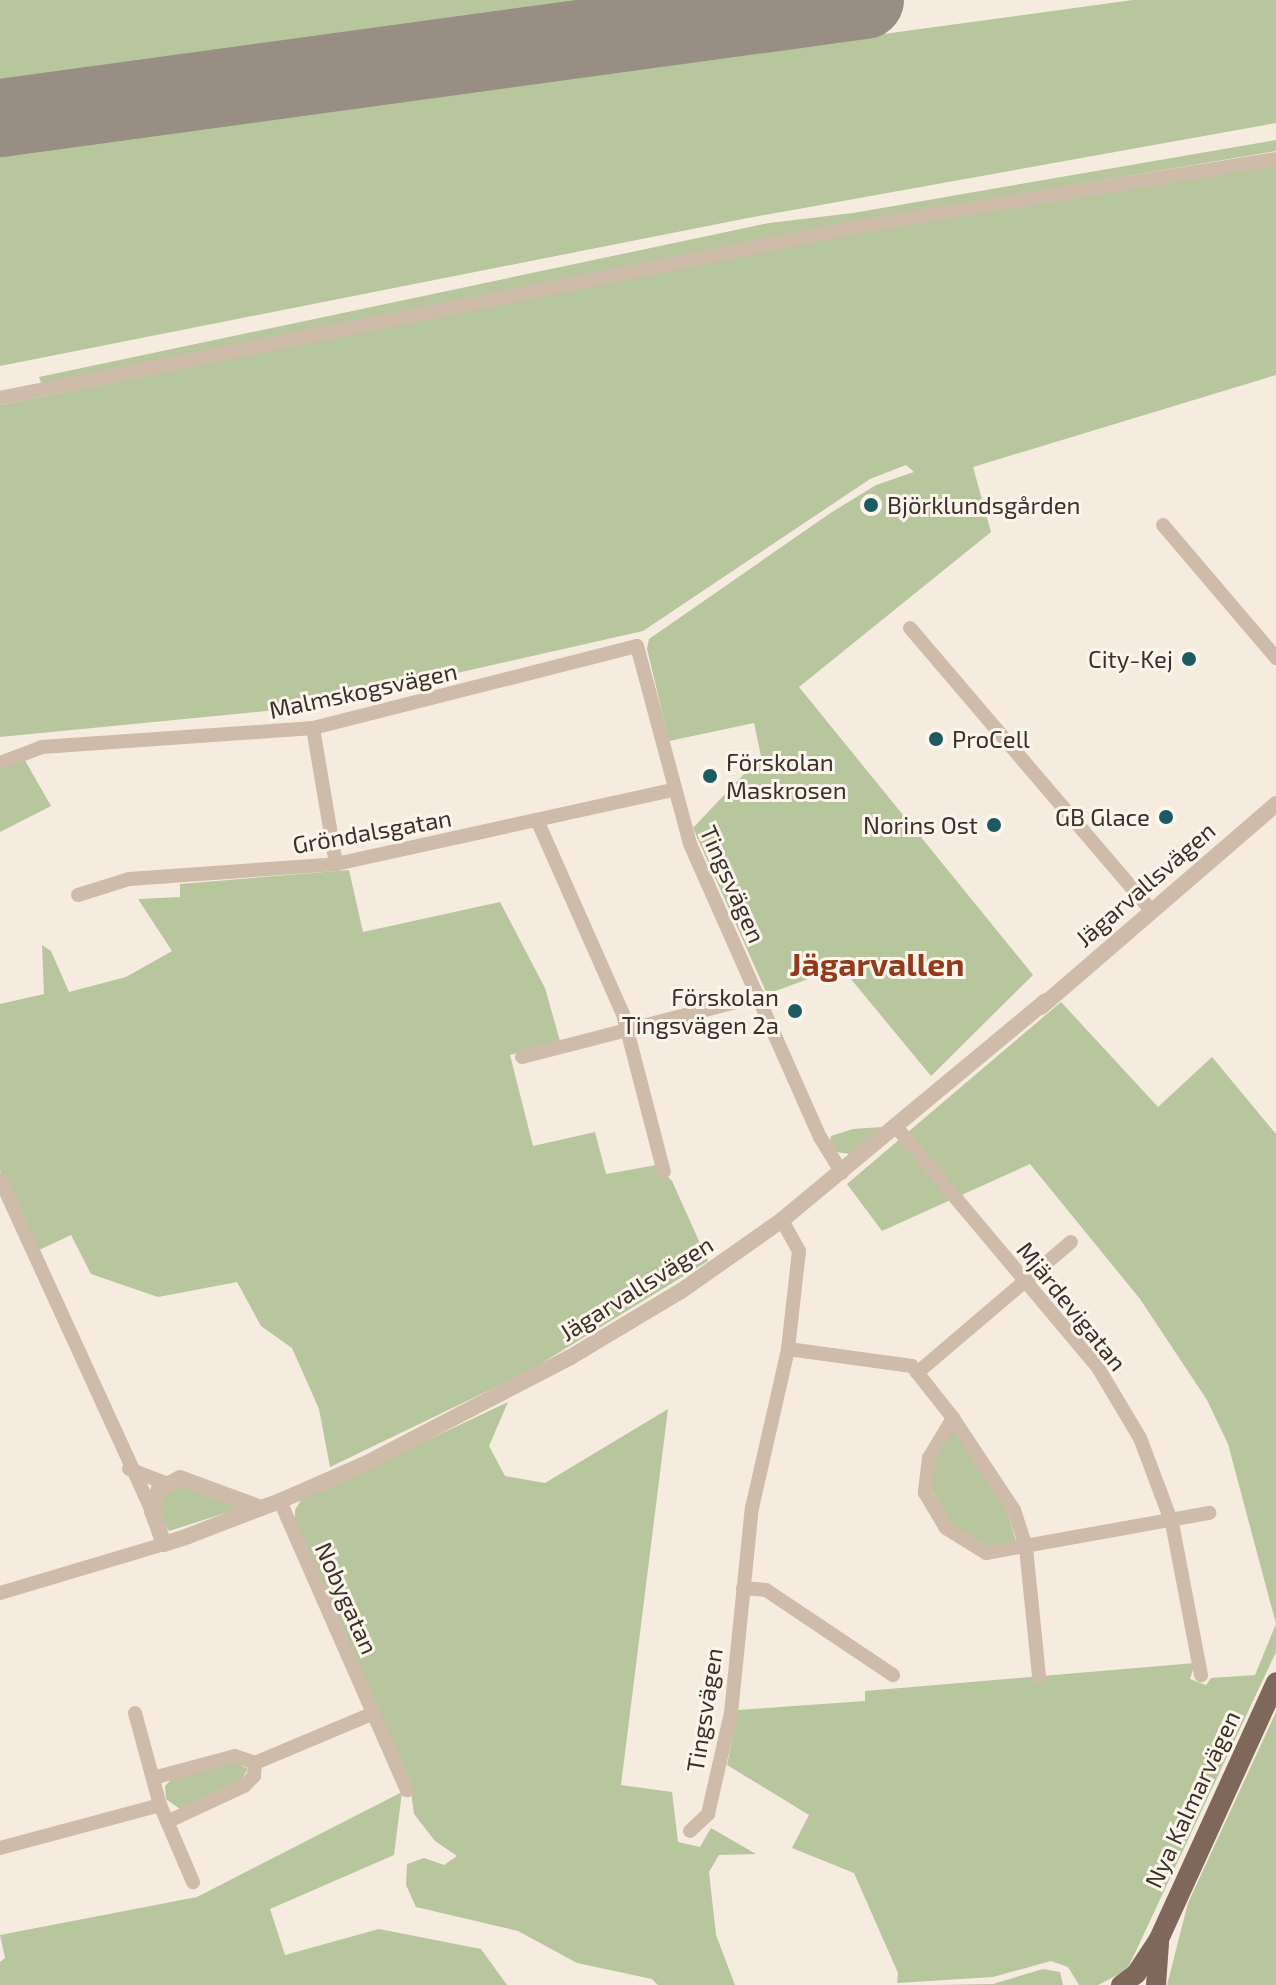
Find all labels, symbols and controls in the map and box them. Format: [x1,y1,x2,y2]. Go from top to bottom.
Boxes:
place label: Björklundsgården [887,491,1080,519]
marker: Björklundsgården [862,496,880,514]
place label: City-Kej [1088,645,1173,673]
marker: City-Kej [1180,650,1198,668]
street label: Malmskogsvägen [266,656,460,724]
place label: ProCell [952,725,1030,753]
marker: ProCell [927,730,945,748]
place label: Förskolan Maskrosen [726,748,847,804]
marker: Förskolan Maskrosen [701,767,719,785]
street label: Gröndalsgatan [290,803,454,859]
place label: GB Glace [1055,803,1150,831]
marker: GB Glace [1157,808,1175,826]
place label: Norins Ost [863,811,978,839]
marker: Norins Ost [985,816,1003,834]
street label: Jägarvallsvägen [1069,816,1221,952]
street label: Tingsvägen [694,821,772,947]
district label: Jägarvallen [790,944,964,982]
place label: Förskolan Tingsvägen 2a [622,983,779,1039]
marker: Förskolan Tingsvägen 2a [786,1002,804,1020]
street label: Jägarvallsvägen [554,1229,718,1347]
street label: Mjärdevigatan [1011,1236,1133,1376]
street label: Nobygatan [310,1538,384,1658]
street label: Tingsvägen [680,1646,728,1774]
street label: Nya Kalmarvägen [1138,1706,1246,1892]

